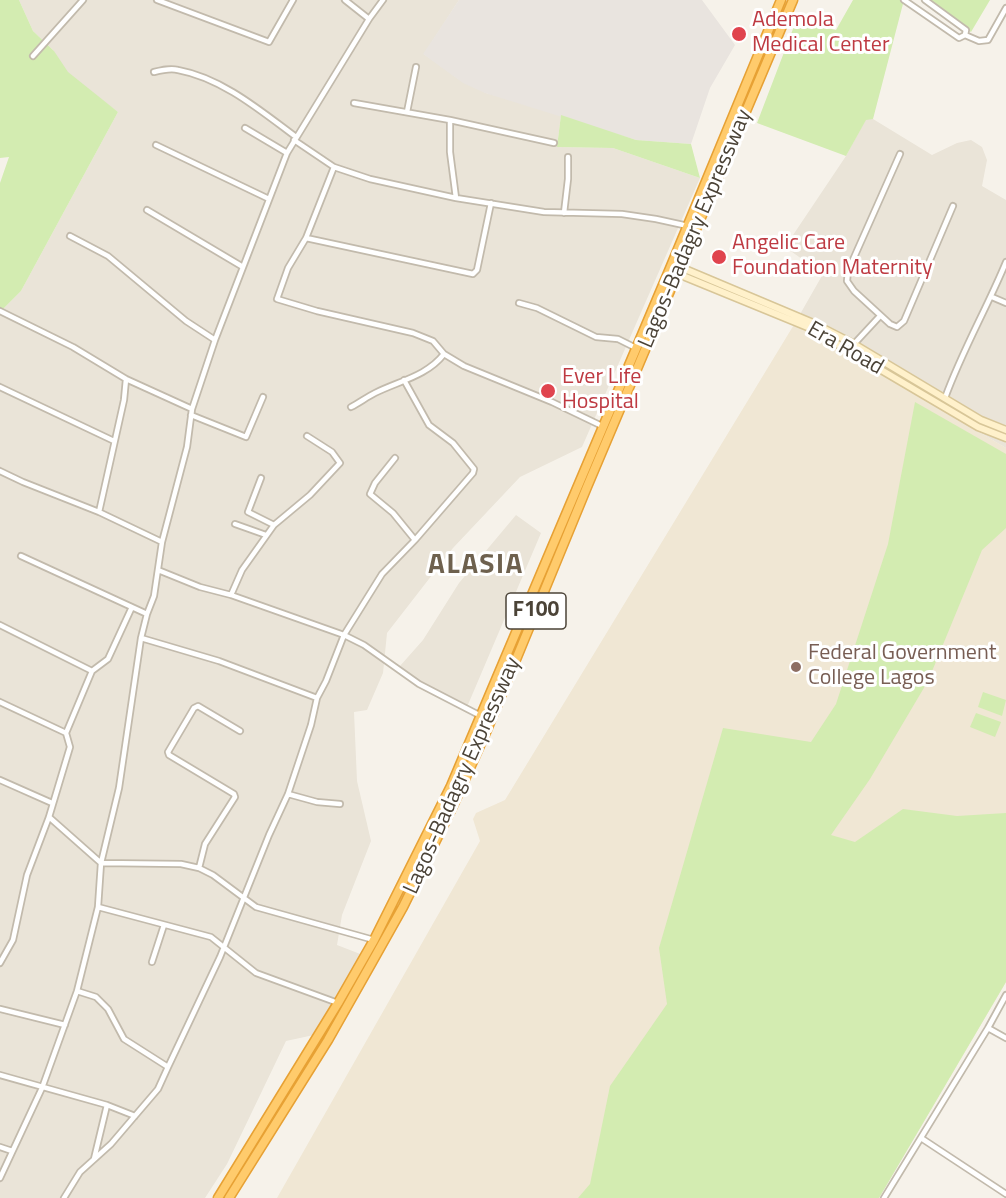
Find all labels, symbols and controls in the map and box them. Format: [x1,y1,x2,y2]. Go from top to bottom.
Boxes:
place label: Ademola Medical Center [752,8,890,60]
marker: Ademola Medical Center [730,25,748,43]
street label: Lagos-Badagry Expressway [634,106,758,352]
place label: Angelic Care Foundation Maternity [732,231,933,282]
marker: Angelic Care Foundation Maternity [710,248,728,266]
street label: Era Road [802,317,888,381]
place label: Ever Life Hospital [562,365,641,416]
marker: Ever Life Hospital [539,382,557,400]
district label: ALASIA [428,549,524,583]
road number: F100 [506,593,566,629]
place label: Federal Government College Lagos [808,641,996,692]
street label: Lagos-Badagry Expressway [399,653,527,899]
marker: Federal Government College Lagos [789,660,803,674]

